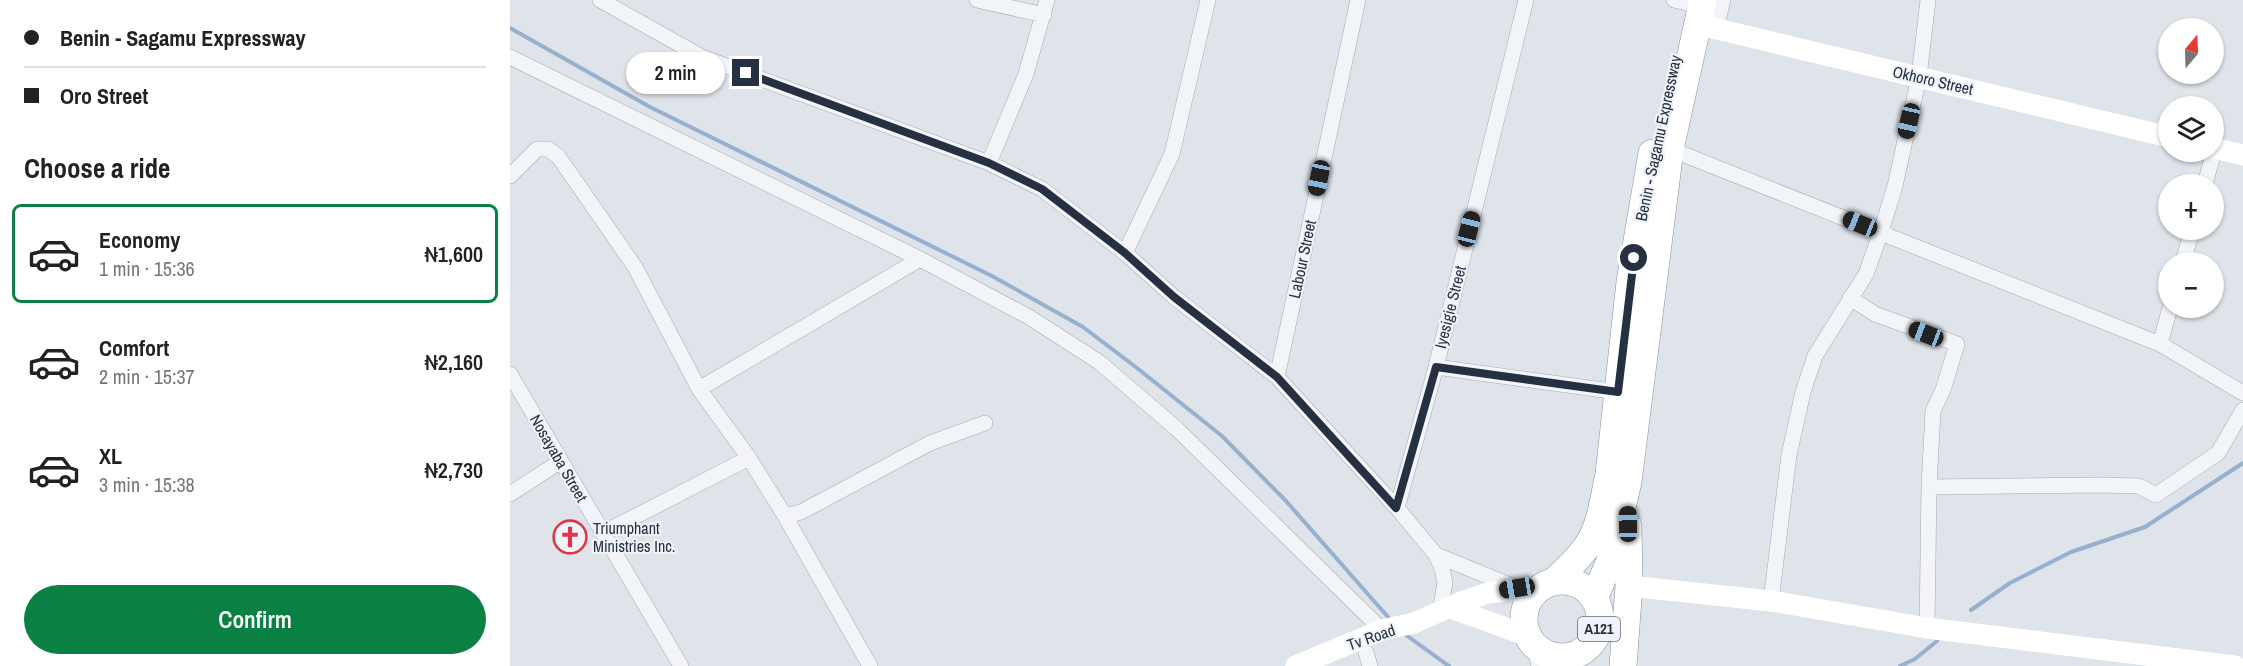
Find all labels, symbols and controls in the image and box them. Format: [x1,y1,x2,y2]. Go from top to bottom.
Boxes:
north arrow [2158,18,2224,84]
map controls [2158,18,2224,318]
text: Benin - Sagamu Expressway [60,23,306,53]
callout: 2 min [626,52,725,94]
street label: Benin - Sagamu Expressway [1630,53,1686,223]
text: 2 min [654,59,697,86]
route end [732,59,759,86]
street label: Okhoro Street [1891,60,1976,100]
text: Oro Street [60,81,148,111]
button: layers [2158,96,2224,162]
car [1896,101,1922,141]
text: Choose a ride [24,150,170,186]
car [1306,159,1332,197]
button: + [2158,174,2224,240]
car [1456,209,1482,249]
car [1840,209,1880,239]
street label: Labour Street [1283,217,1321,300]
text: Economy [99,225,180,255]
icon: car [27,227,81,281]
text: ₦1,600 [425,239,483,269]
route start [1620,244,1647,271]
button: − [2158,252,2224,318]
text: 1 min · 15:36 [99,255,195,282]
street label: Iyesigie Street [1429,263,1471,351]
car [1906,319,1946,349]
text: Comfort [99,333,169,363]
icon: car [27,335,81,389]
text: ₦2,160 [425,347,483,377]
text: 2 min · 15:37 [99,363,195,390]
street label: Nosayaba Street [525,410,593,506]
text: XL [99,441,122,471]
icon: car [27,443,81,497]
text: ₦2,730 [425,455,483,485]
text: 3 min · 15:38 [99,471,195,498]
car [1619,506,1637,542]
place label: Triumphant Ministries Inc. [593,517,675,557]
church icon: Triumphant Ministries Inc. [552,519,588,555]
car [1498,576,1536,600]
button: Confirm [24,585,486,654]
road number: A121 [1578,617,1620,641]
street label: Tv Road [1344,619,1398,655]

